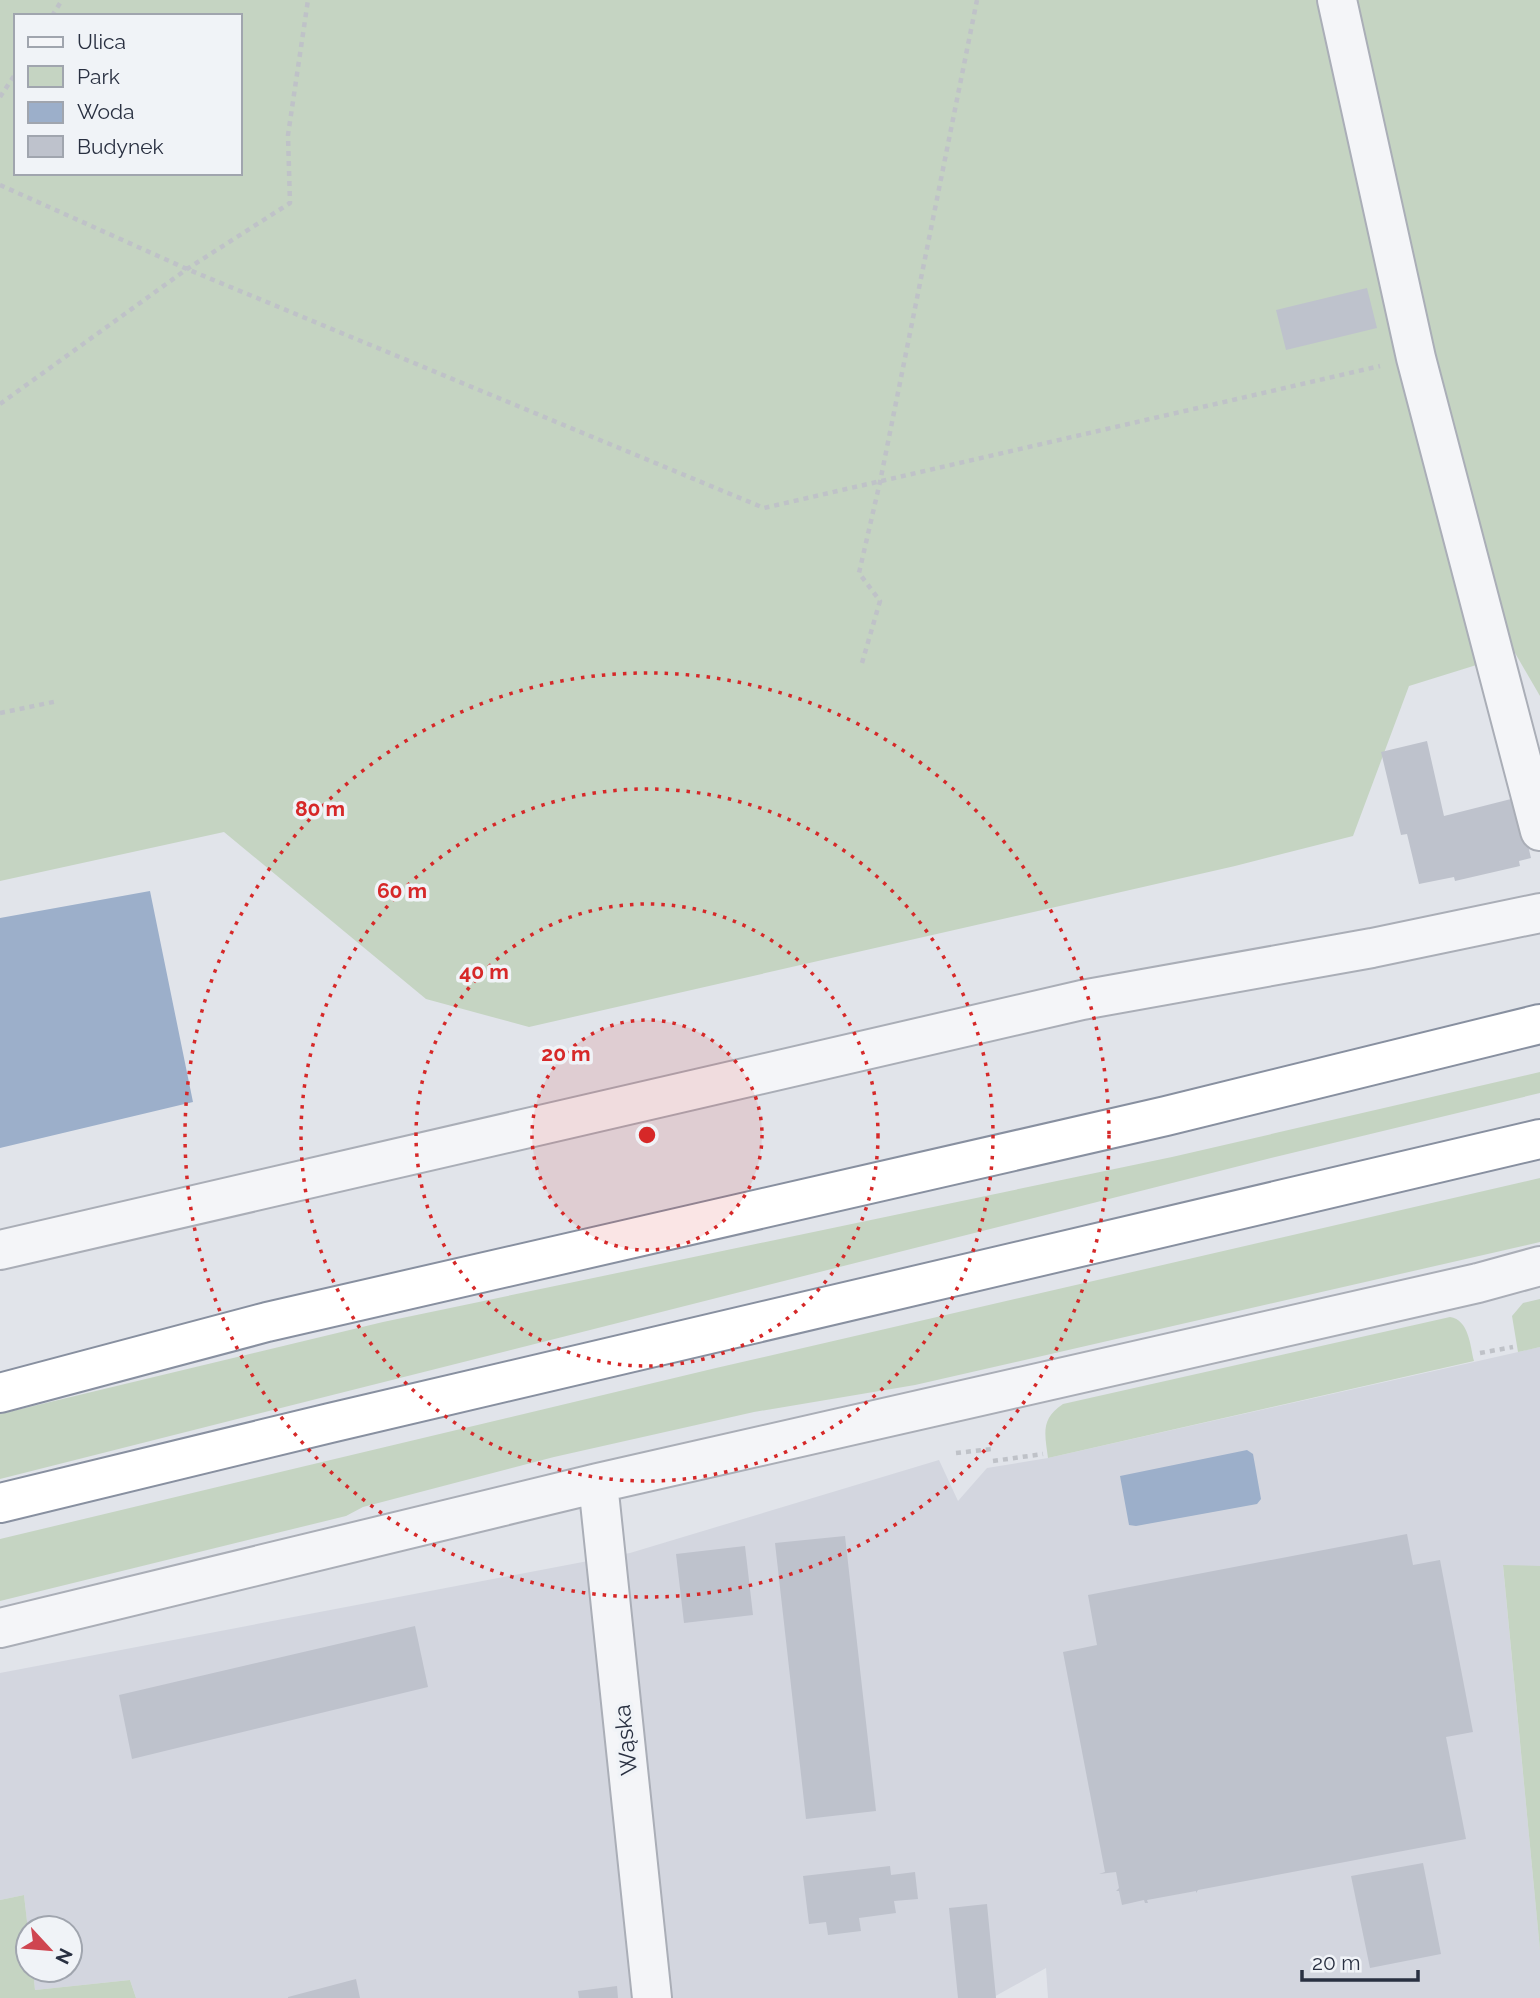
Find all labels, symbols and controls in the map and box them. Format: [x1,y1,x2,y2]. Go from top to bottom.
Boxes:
legend [14,14,242,175]
text: Ulica [77,29,126,54]
text: Park [77,64,120,89]
text: Woda [77,99,135,124]
text: Budynek [77,134,164,159]
text: 80 m [295,796,345,821]
text: 60 m [377,878,427,903]
text: 40 m [459,959,509,984]
text: 20 m [541,1041,591,1066]
centre of rings [635,1123,659,1147]
street label: Wąska [608,1703,642,1777]
north arrow [14,1914,84,1984]
scale bar [1302,1938,1418,1982]
text: N [51,1945,77,1968]
text: 20 m [1312,1950,1360,1975]

